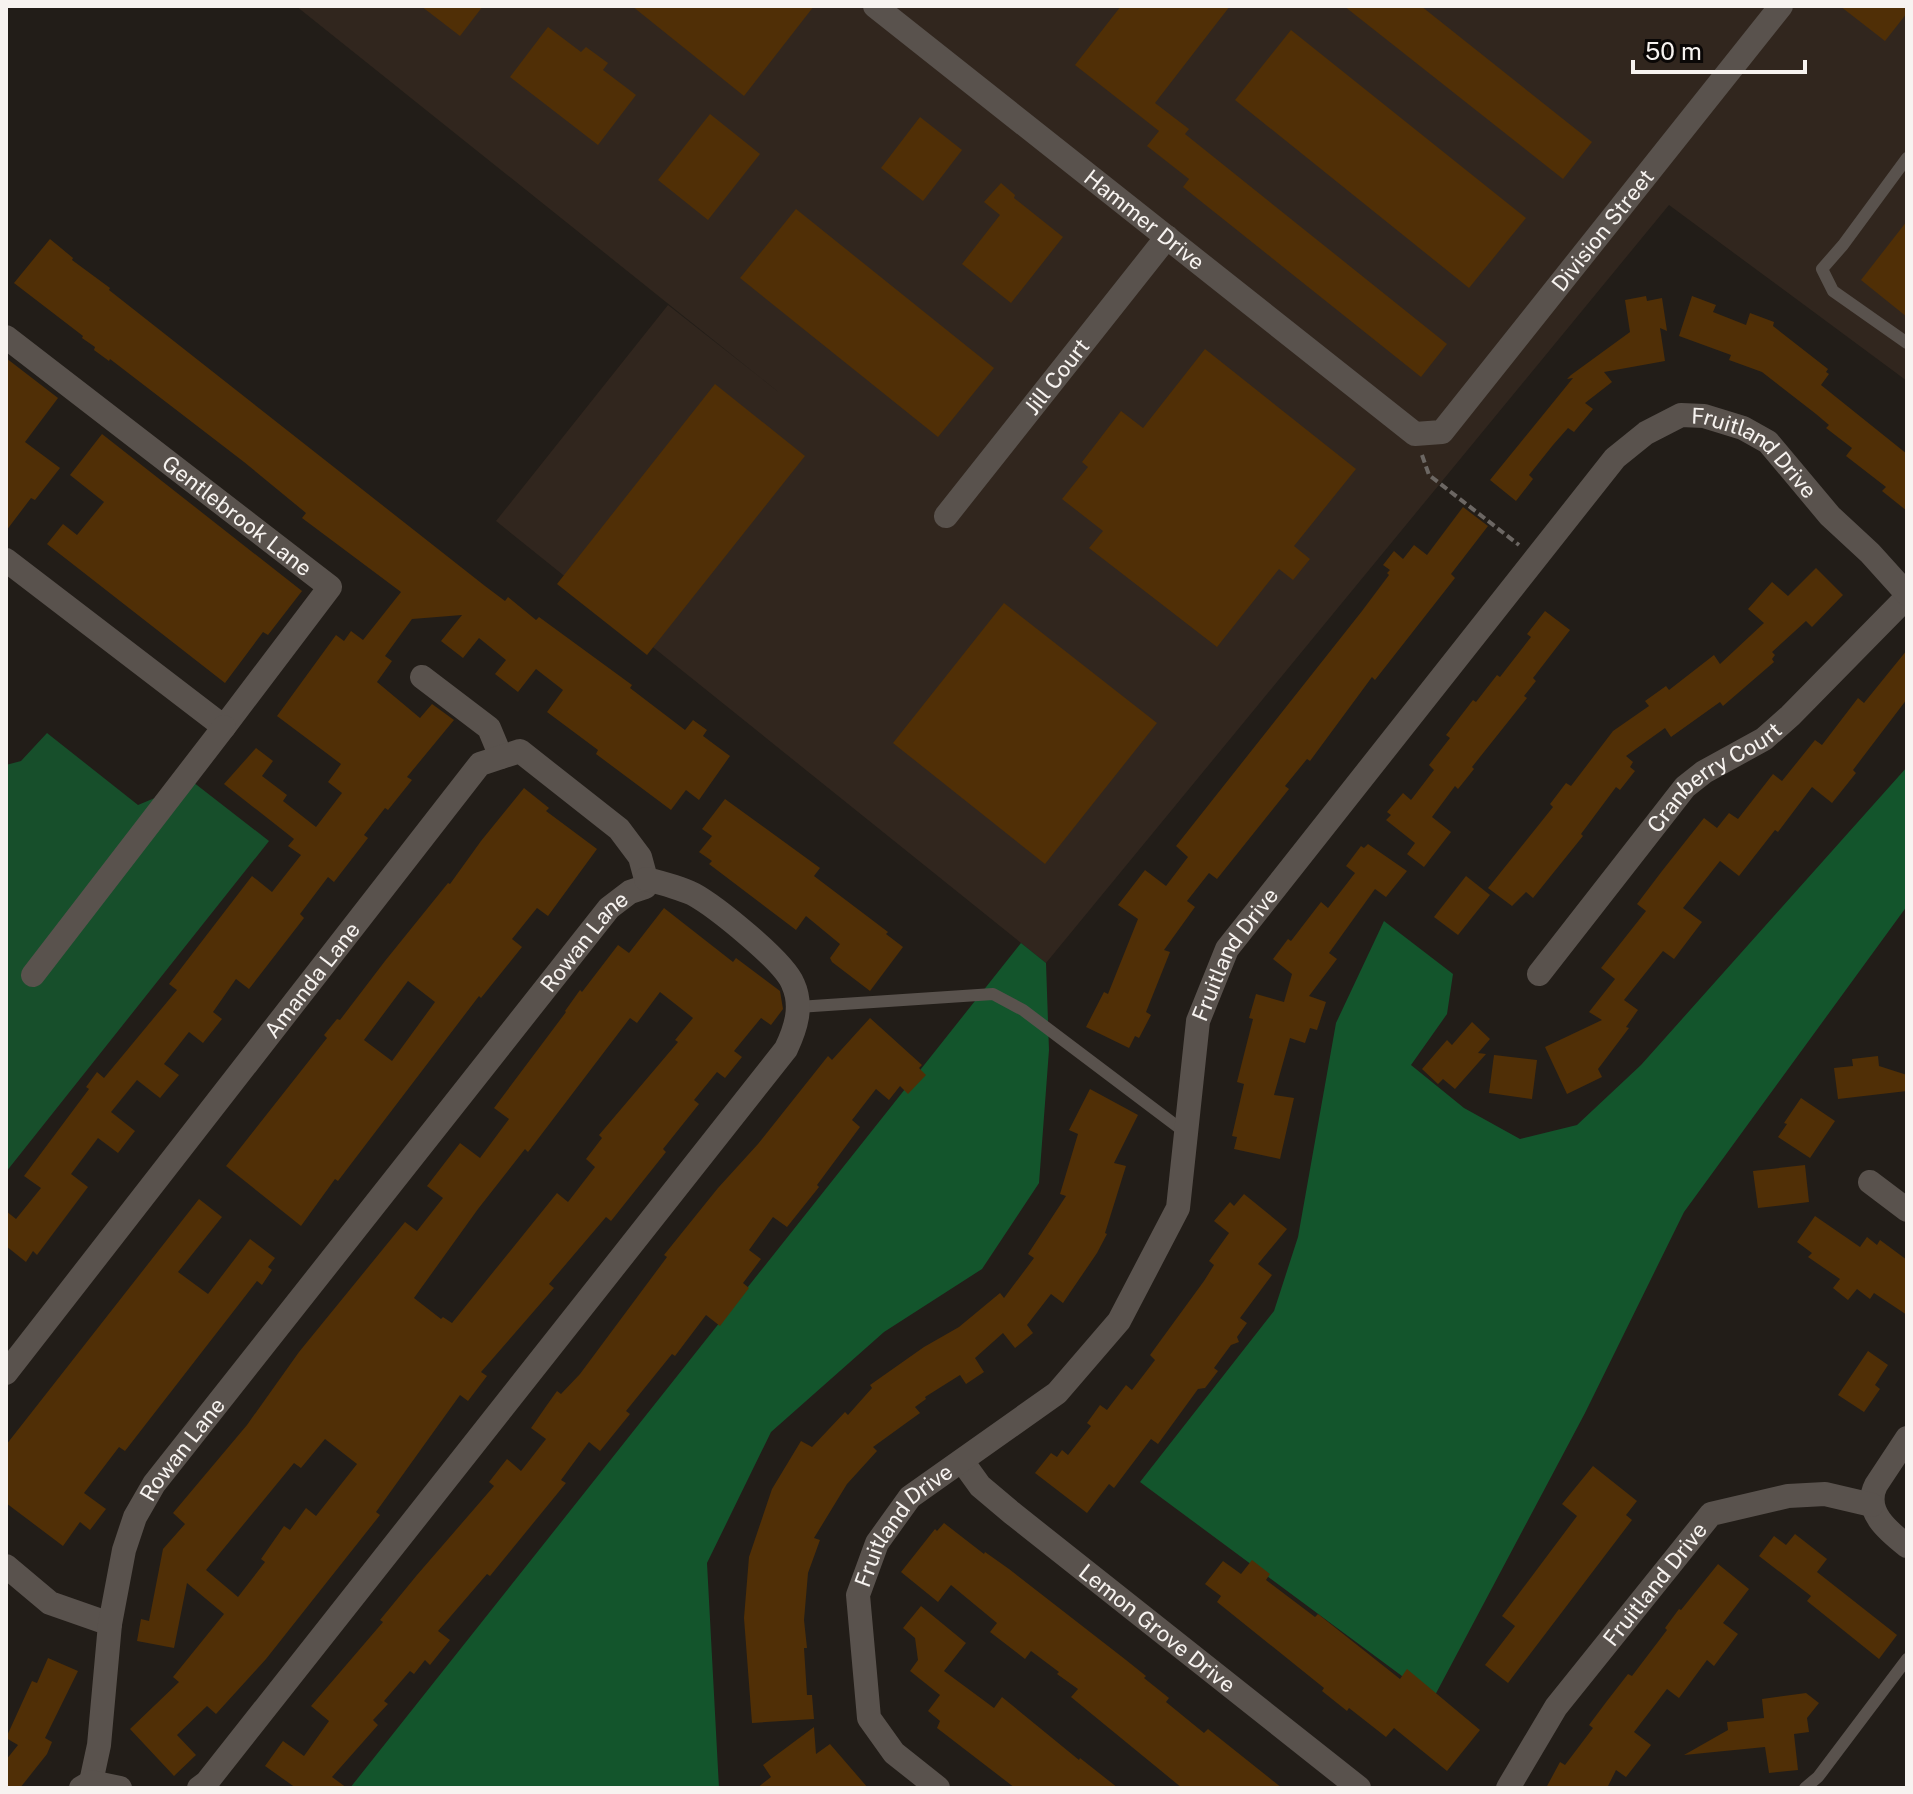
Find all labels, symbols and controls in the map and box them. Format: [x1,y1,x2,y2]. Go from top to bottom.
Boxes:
scale bar [1633,24,1805,74]
text: 50 m [1645,37,1702,65]
street label: Hammer Drive [1079,164,1210,275]
street label: Division Street [1546,164,1659,296]
street label: Jill Court [1018,333,1095,420]
street label: Fruitland Drive [1691,402,1822,503]
street label: Gentlebrook Lane [157,450,317,581]
street label: Cranberry Court [1641,717,1787,838]
street label: Fruitland Drive [1186,882,1283,1025]
street label: Rowan Lane [535,885,633,997]
street label: Amanda Lane [259,917,365,1043]
street label: Rowan Lane [134,1393,230,1506]
street label: Fruitland Drive [849,1458,957,1590]
street label: Fruitland Drive [1597,1517,1712,1651]
street label: Lemon Grove Drive [1074,1558,1241,1698]

